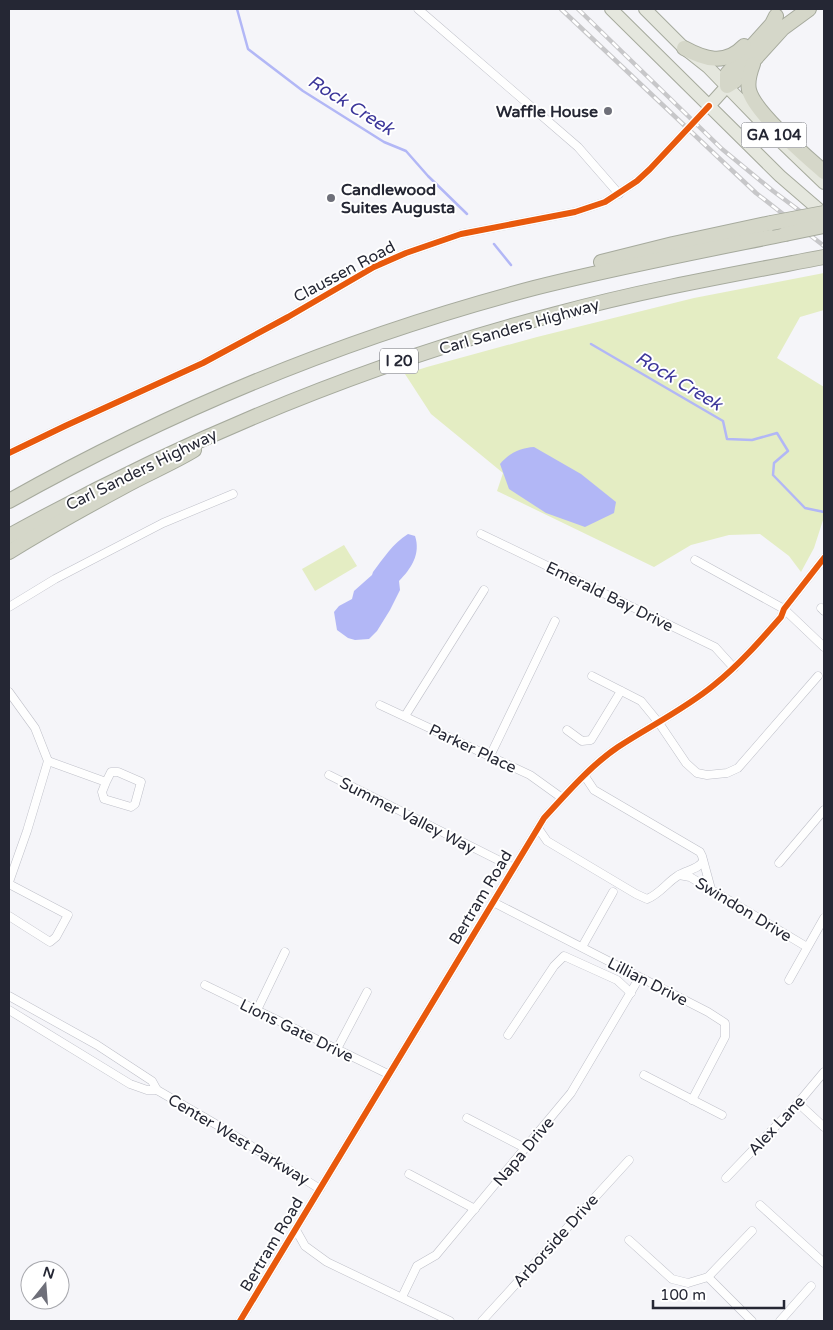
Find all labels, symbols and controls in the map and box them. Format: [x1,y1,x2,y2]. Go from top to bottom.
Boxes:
water label: Rock Creek [304,70,399,141]
place label: Waffle House [496,102,598,122]
marker: Waffle House [602,105,614,117]
road number: GA 104 [742,122,806,148]
place label: Candlewood Suites Augusta [341,180,455,218]
marker: Candlewood Suites Augusta [325,192,337,204]
street label: Claussen Road [290,237,399,307]
street label: Carl Sanders Highway [437,294,602,359]
water label: Rock Creek [632,347,727,416]
road number: I 20 [380,348,418,374]
street label: Carl Sanders Highway [63,424,221,515]
street label: Emerald Bay Drive [543,557,677,636]
street label: Parker Place [426,720,520,778]
street label: Summer Valley Way [336,773,479,859]
street label: Bertram Road [445,847,517,948]
street label: Swindon Drive [692,873,795,946]
street label: Lillian Drive [604,953,691,1011]
street label: Lions Gate Drive [236,995,357,1067]
street label: Center West Parkway [164,1090,313,1190]
street label: Alex Lane [744,1092,809,1160]
street label: Napa Drive [489,1113,559,1190]
street label: Arborside Drive [509,1190,603,1291]
street label: Bertram Road [236,1194,308,1295]
north arrow [20,1260,70,1310]
text: N [41,1263,57,1283]
scale bar [653,1278,784,1310]
text: 100 m [660,1286,706,1304]

